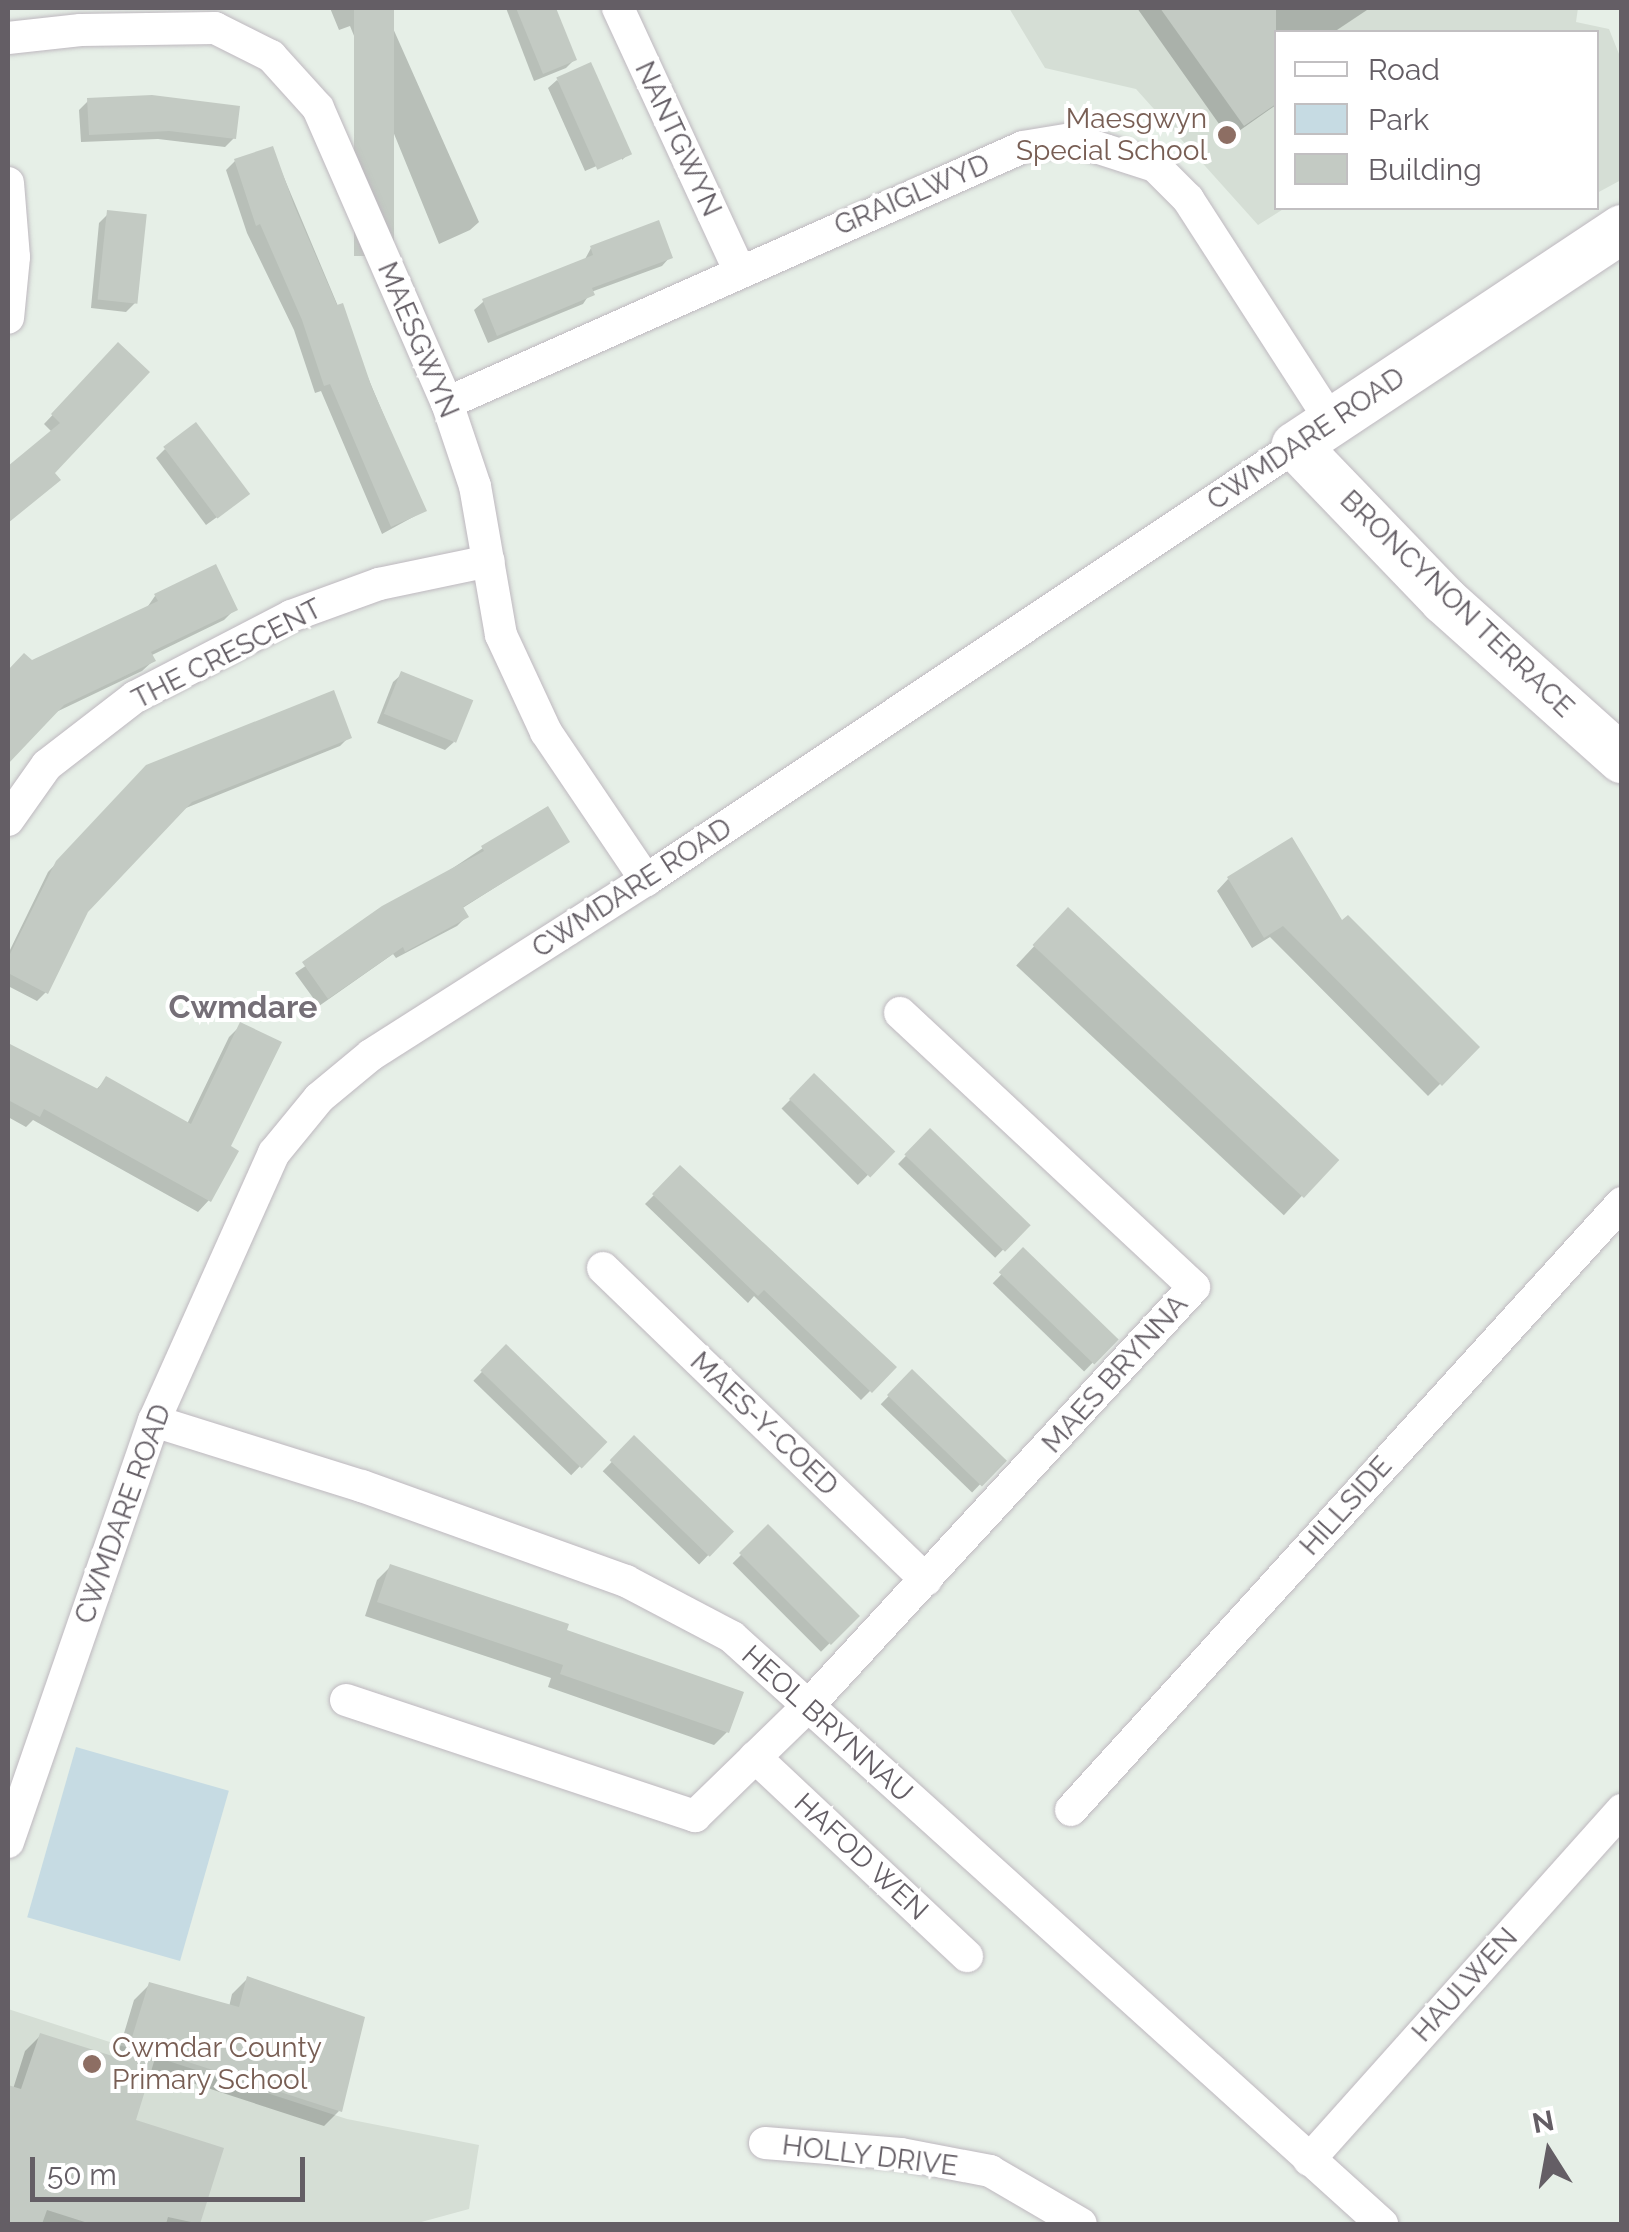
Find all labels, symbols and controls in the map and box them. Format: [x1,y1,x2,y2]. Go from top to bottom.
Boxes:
legend [1274,30,1599,210]
text: Road [1368,52,1440,87]
street label: NANTGWYN [627,56,729,222]
place label: Maesgwyn Special School [1015,102,1207,168]
text: Park [1368,102,1429,137]
marker: Maesgwyn Special School [1216,124,1238,146]
street label: GRAIGLWYD [829,147,995,243]
text: Building [1368,152,1482,187]
street label: MAESGWYN [370,257,466,423]
street label: CWMDARE ROAD [1201,360,1411,518]
street label: BRONCYNON TERRACE [1333,483,1581,725]
street label: THE CRESCENT [127,592,327,716]
street label: CWMDARE ROAD [526,811,738,965]
district label: Cwmdare [169,988,317,1026]
street label: MAES BRYNNA [1035,1288,1195,1460]
street label: MAES-Y-COED [683,1345,845,1503]
street label: CWMDARE ROAD [68,1400,178,1628]
street label: HILLSIDE [1293,1450,1399,1562]
street label: HEOL BRYNNAU [735,1638,919,1810]
street label: HAFOD WEN [787,1786,935,1928]
street label: HAULWEN [1405,1921,1525,2049]
place label: Cwmdar County Primary School [112,2031,323,2097]
marker: Cwmdar County Primary School [81,2053,103,2075]
north arrow [1499,2102,1599,2202]
text: N [1530,2104,1557,2140]
street label: HOLLY DRIVE [780,2128,960,2184]
scale bar [35,2137,310,2199]
text: 50 m [47,2157,117,2192]

